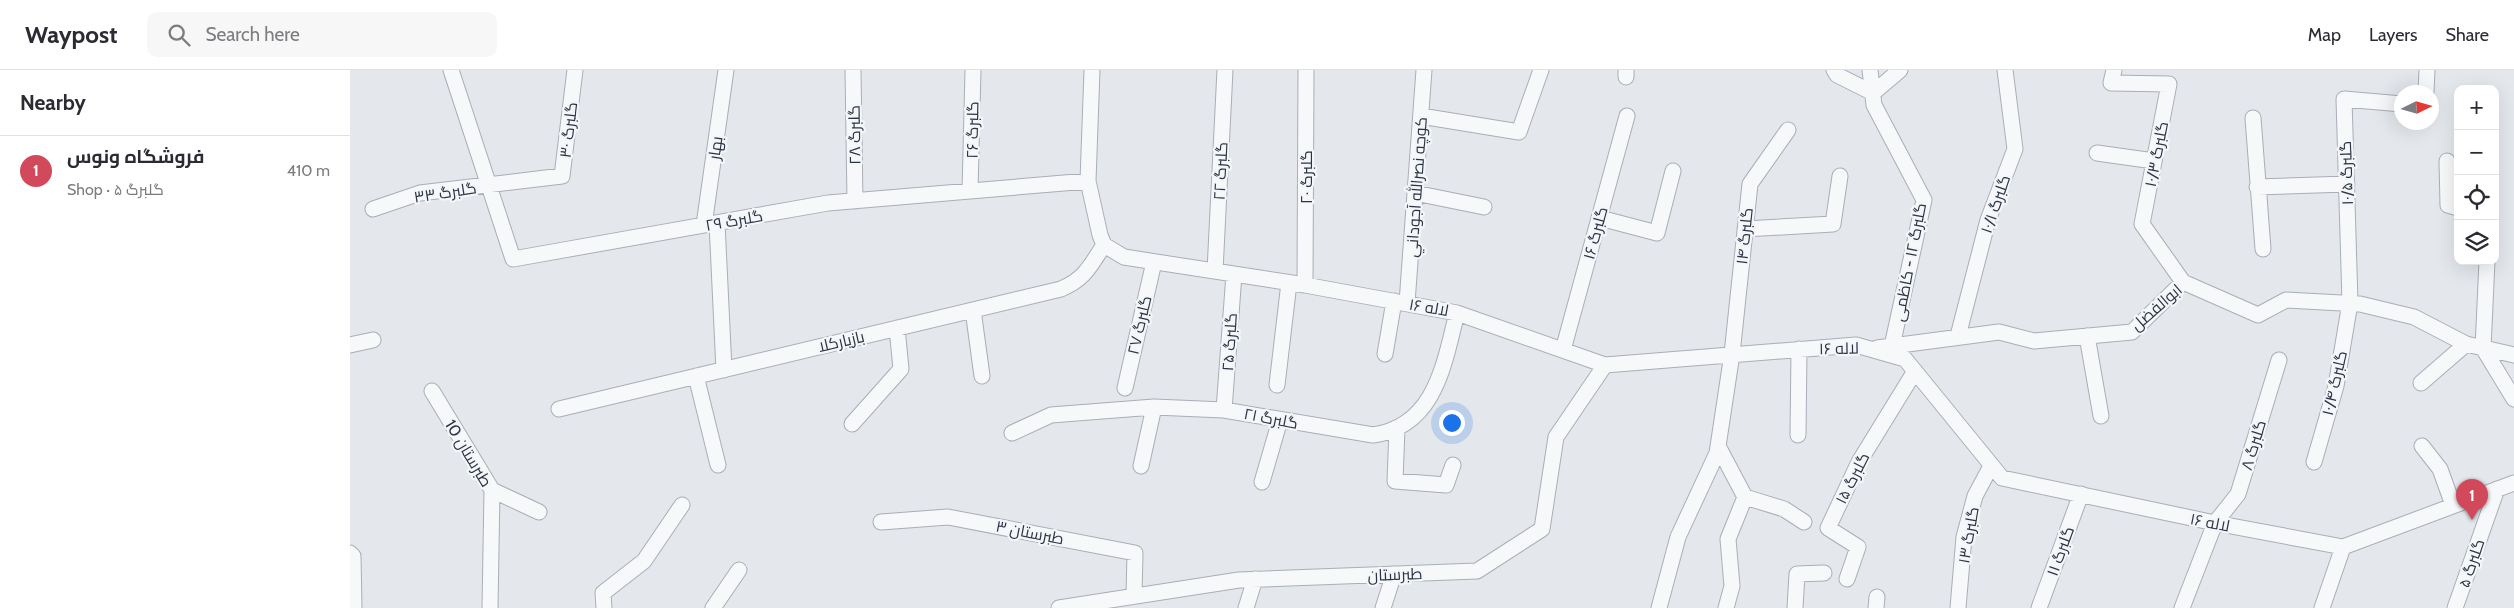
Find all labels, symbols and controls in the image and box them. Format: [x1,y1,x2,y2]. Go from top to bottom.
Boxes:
search box [147,12,497,57]
text: Waypost [25,20,117,49]
icon: search [165,21,193,49]
text: Search here [205,23,300,46]
text: Map [2308,24,2341,46]
text: Layers [2369,24,2418,46]
text: Share [2446,24,2489,46]
north arrow [2394,85,2439,130]
map controls [2454,85,2499,265]
button: + [2454,85,2499,130]
text: Nearby [20,90,86,115]
street label: گلبرگ ۳۰ [556,101,581,159]
street label: گلبرگ ۲۶ [962,101,982,159]
street label: گلبرگ ۲۸ [844,105,865,165]
street label: كوچه نصرالله آجوداني [1401,116,1435,258]
street label: گلبرگ ۱۰/۳ [2141,120,2172,188]
button: − [2454,130,2499,175]
street label: بهار [704,135,728,162]
street label: گلبرگ ۲۲ [1209,141,1232,201]
street label: گلبرگ ۱۰/۵ [2336,141,2357,205]
text: فروشگاه ونوس [67,145,204,168]
street label: گلبرگ ۲۰ [1297,150,1316,204]
text: 1 [33,161,39,180]
text: 410 m [287,161,330,180]
street label: گلبرگ ۱۰/۱ [1977,172,2014,236]
button: locate [2454,175,2499,220]
street label: گلبرگ ۳۳ [412,178,478,207]
text: Shop · گلبرگ ۵ [67,180,164,199]
street label: گلبرگ ۱۲ - کاظمی [1889,201,1931,323]
street label: گلبرگ ۱۶ [1579,205,1612,262]
street label: گلبرگ ۲۹ [704,206,764,235]
street label: گلبرگ ۱۴ [1732,207,1757,265]
button: layers [2454,220,2499,265]
street label: ابوالفضل [2127,280,2186,336]
street label: گلبرگ ۲۷ [1124,294,1155,356]
street label: لاله ۱۶ [1407,295,1450,320]
street label: گلبرگ ۲۵ [1218,312,1241,372]
street label: بازیارکلا [816,327,866,356]
street label: لاله ۱۶ [1819,339,1859,358]
street label: گلبرگ ۱۰/۴ [2318,349,2351,417]
street label: گلبرگ ۲۱ [1242,404,1300,433]
your location [1439,410,1465,436]
street label: طبرستان 10 [440,416,496,491]
street label: گلبرگ ۸ [2237,418,2270,472]
street label: گلبرگ ۱۵ [1831,449,1873,507]
pin: 1 [2456,479,2488,520]
street label: گلبرگ ۱۳ [1954,505,1983,565]
street label: لاله ۱۶ [2188,509,2231,536]
street label: طبرستان ۳ [994,517,1066,549]
street label: گلبرگ ۱۱ [2043,524,2078,579]
street label: گلبرگ ۵ [2454,536,2489,590]
street label: طبرستان [1367,564,1423,586]

